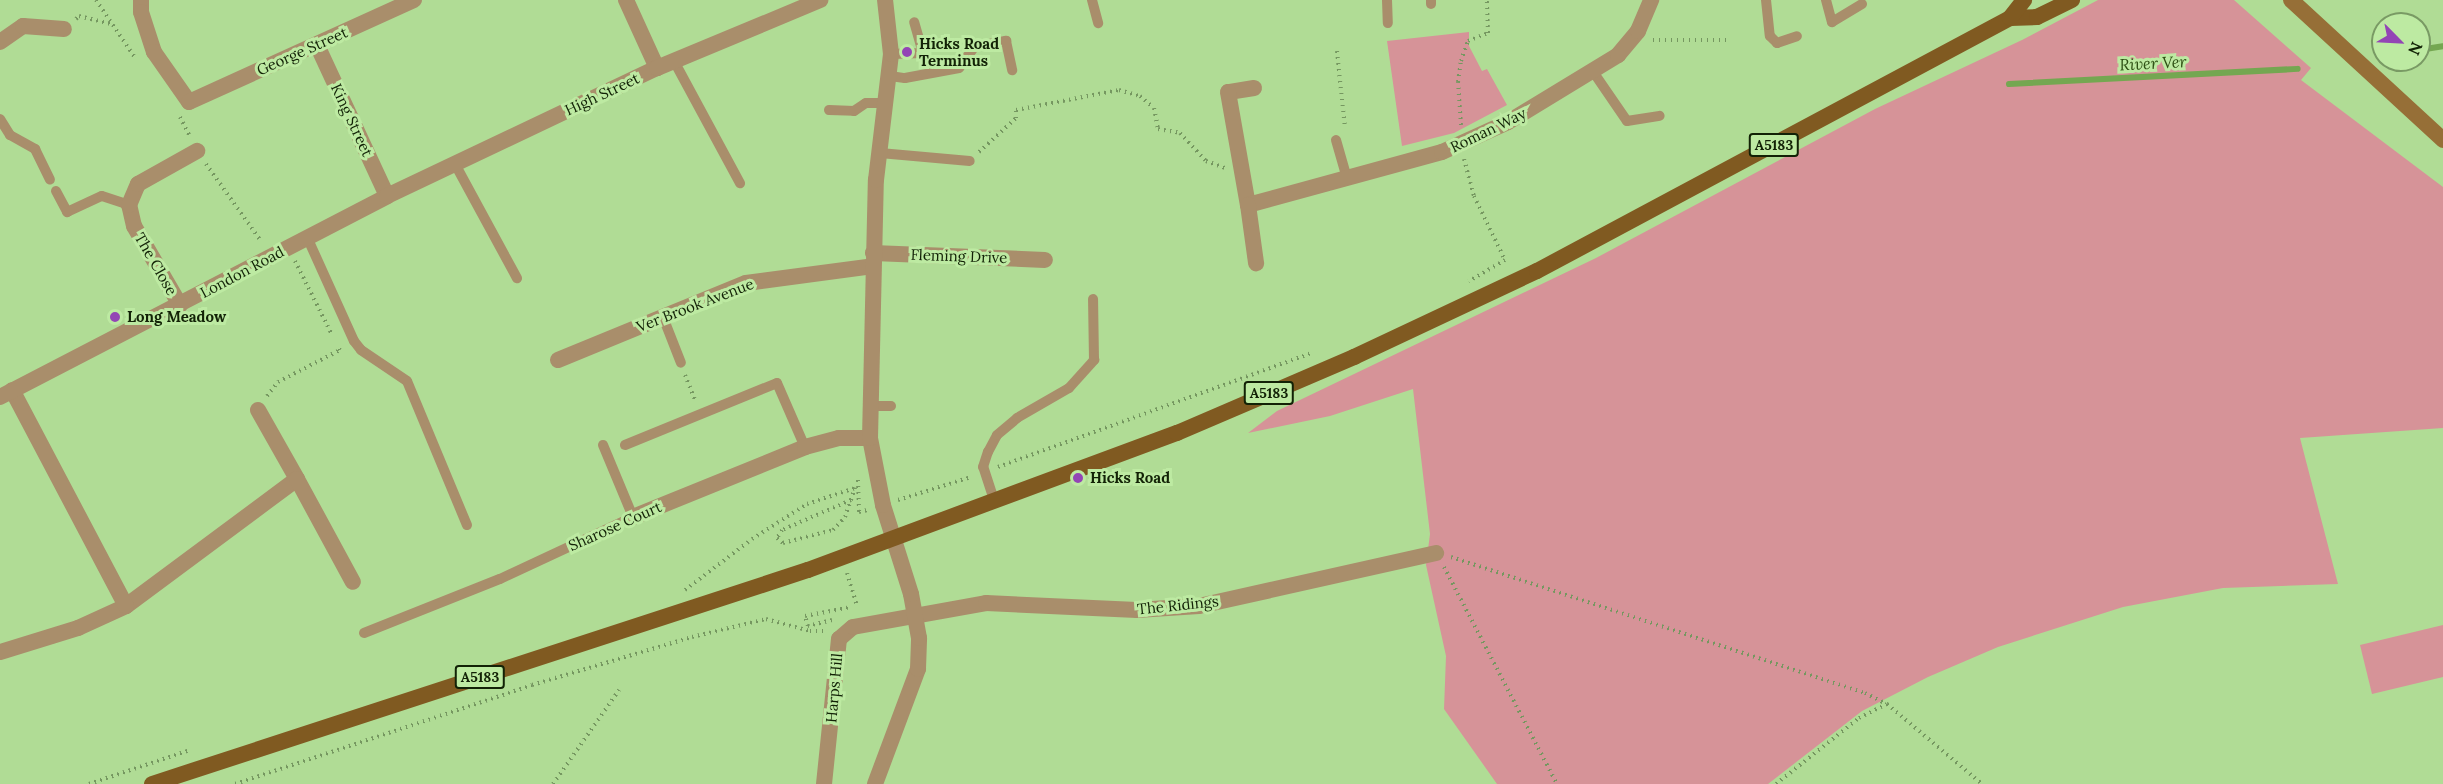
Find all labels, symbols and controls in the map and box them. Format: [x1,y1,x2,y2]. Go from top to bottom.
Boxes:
north arrow [2371,12,2431,72]
street label: George Street [254,23,350,79]
place label: Hicks Road Terminus [919,34,999,69]
text: N [2404,39,2427,58]
marker: Hicks Road Terminus [900,45,914,59]
water label: River Ver [2119,52,2187,74]
street label: High Street [562,69,642,119]
street label: King Street [327,81,377,159]
street label: Roman Way [1447,104,1529,156]
road number: A5183 [1748,134,1800,156]
street label: The Close [131,230,181,298]
street label: London Road [197,242,287,302]
street label: Fleming Drive [910,245,1008,267]
street label: Ver Brook Avenue [634,274,756,336]
place label: Long Meadow [127,308,226,326]
marker: Long Meadow [108,310,122,324]
road number: A5183 [1244,382,1294,404]
place label: Hicks Road [1090,469,1170,487]
marker: Hicks Road [1071,471,1085,485]
street label: Sharose Court [566,497,664,555]
street label: The Ridings [1136,592,1220,618]
street label: Harps Hill [822,653,846,723]
road number: A5183 [454,666,506,688]

